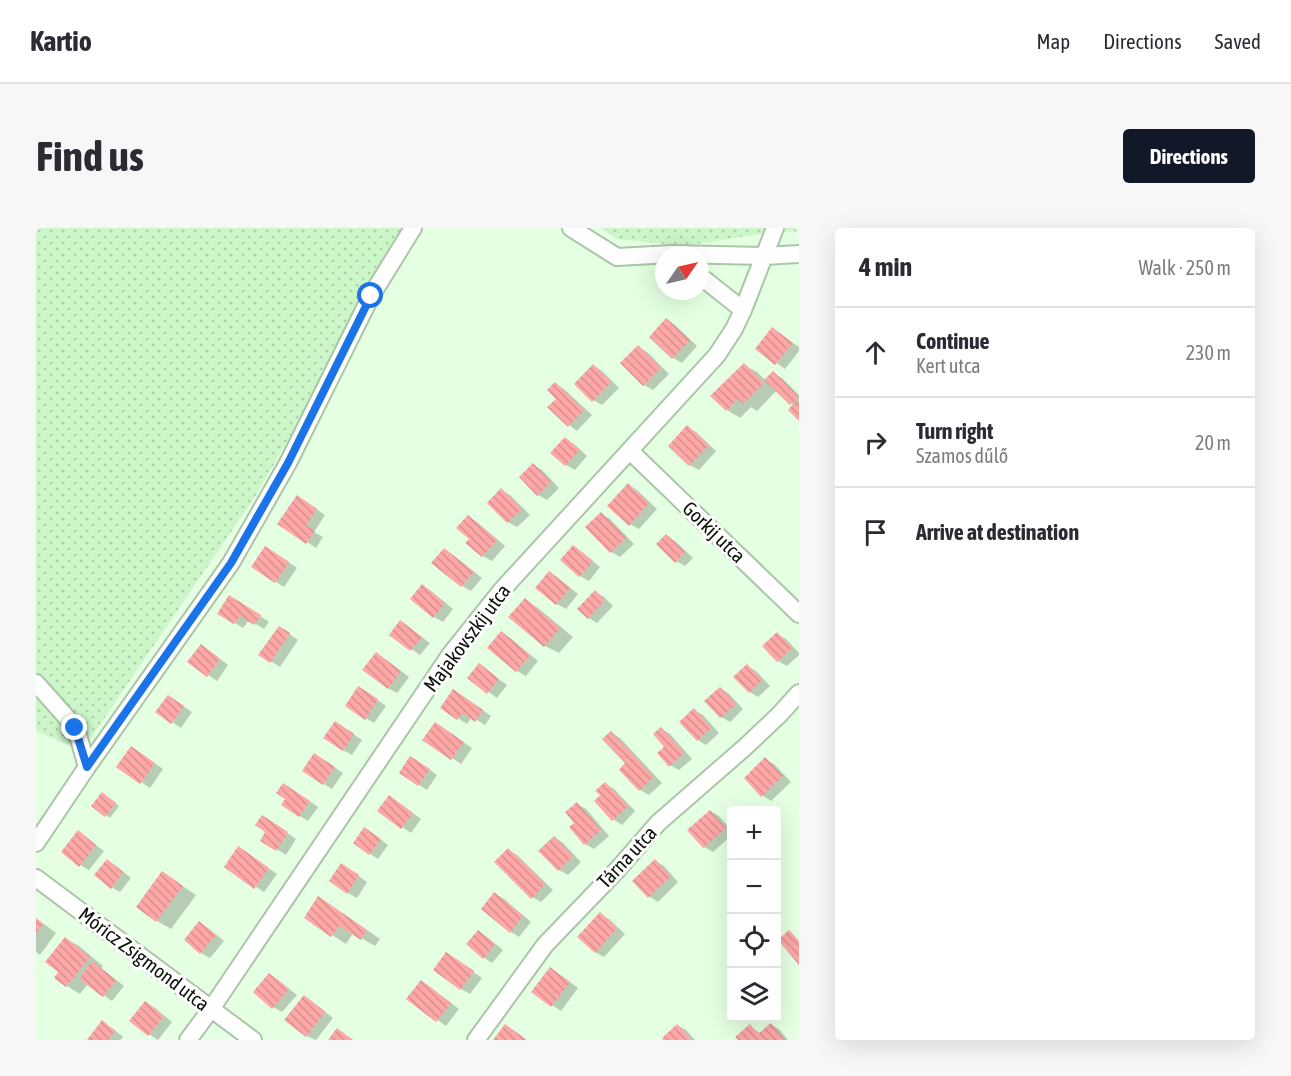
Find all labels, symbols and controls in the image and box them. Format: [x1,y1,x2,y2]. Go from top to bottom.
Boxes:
text: Kartio [30,25,92,57]
text: Map [1036,29,1070,53]
text: Directions [1103,29,1182,53]
text: Saved [1215,29,1261,53]
button: Directions [1123,129,1255,183]
text: Find us [36,132,144,180]
north arrow [655,246,709,300]
text: 4 min [859,252,912,282]
text: Walk · 250 m [1139,256,1231,279]
route start [357,282,383,308]
text: Continue [916,328,990,354]
icon: ahead [859,336,892,369]
text: 230 m [1186,341,1231,364]
text: Kert utca [916,354,981,377]
text: Turn right [916,418,993,444]
icon: right [859,426,892,459]
text: 20 m [1195,431,1231,454]
text: Szamos dűlő [916,444,1008,467]
street label: Gorkij utca [678,496,750,567]
icon: arrive [859,516,892,549]
text: Arrive at destination [916,519,1079,545]
street label: Majakovszkij utca [419,579,515,696]
route end [61,714,87,740]
map controls [727,806,781,1022]
button: + [727,806,781,860]
street label: Tárna utca [592,821,661,892]
button: − [727,860,781,914]
street label: Móricz Zsigmond utca [74,902,214,1015]
button: locate [727,914,781,968]
button: layers [727,968,781,1022]

